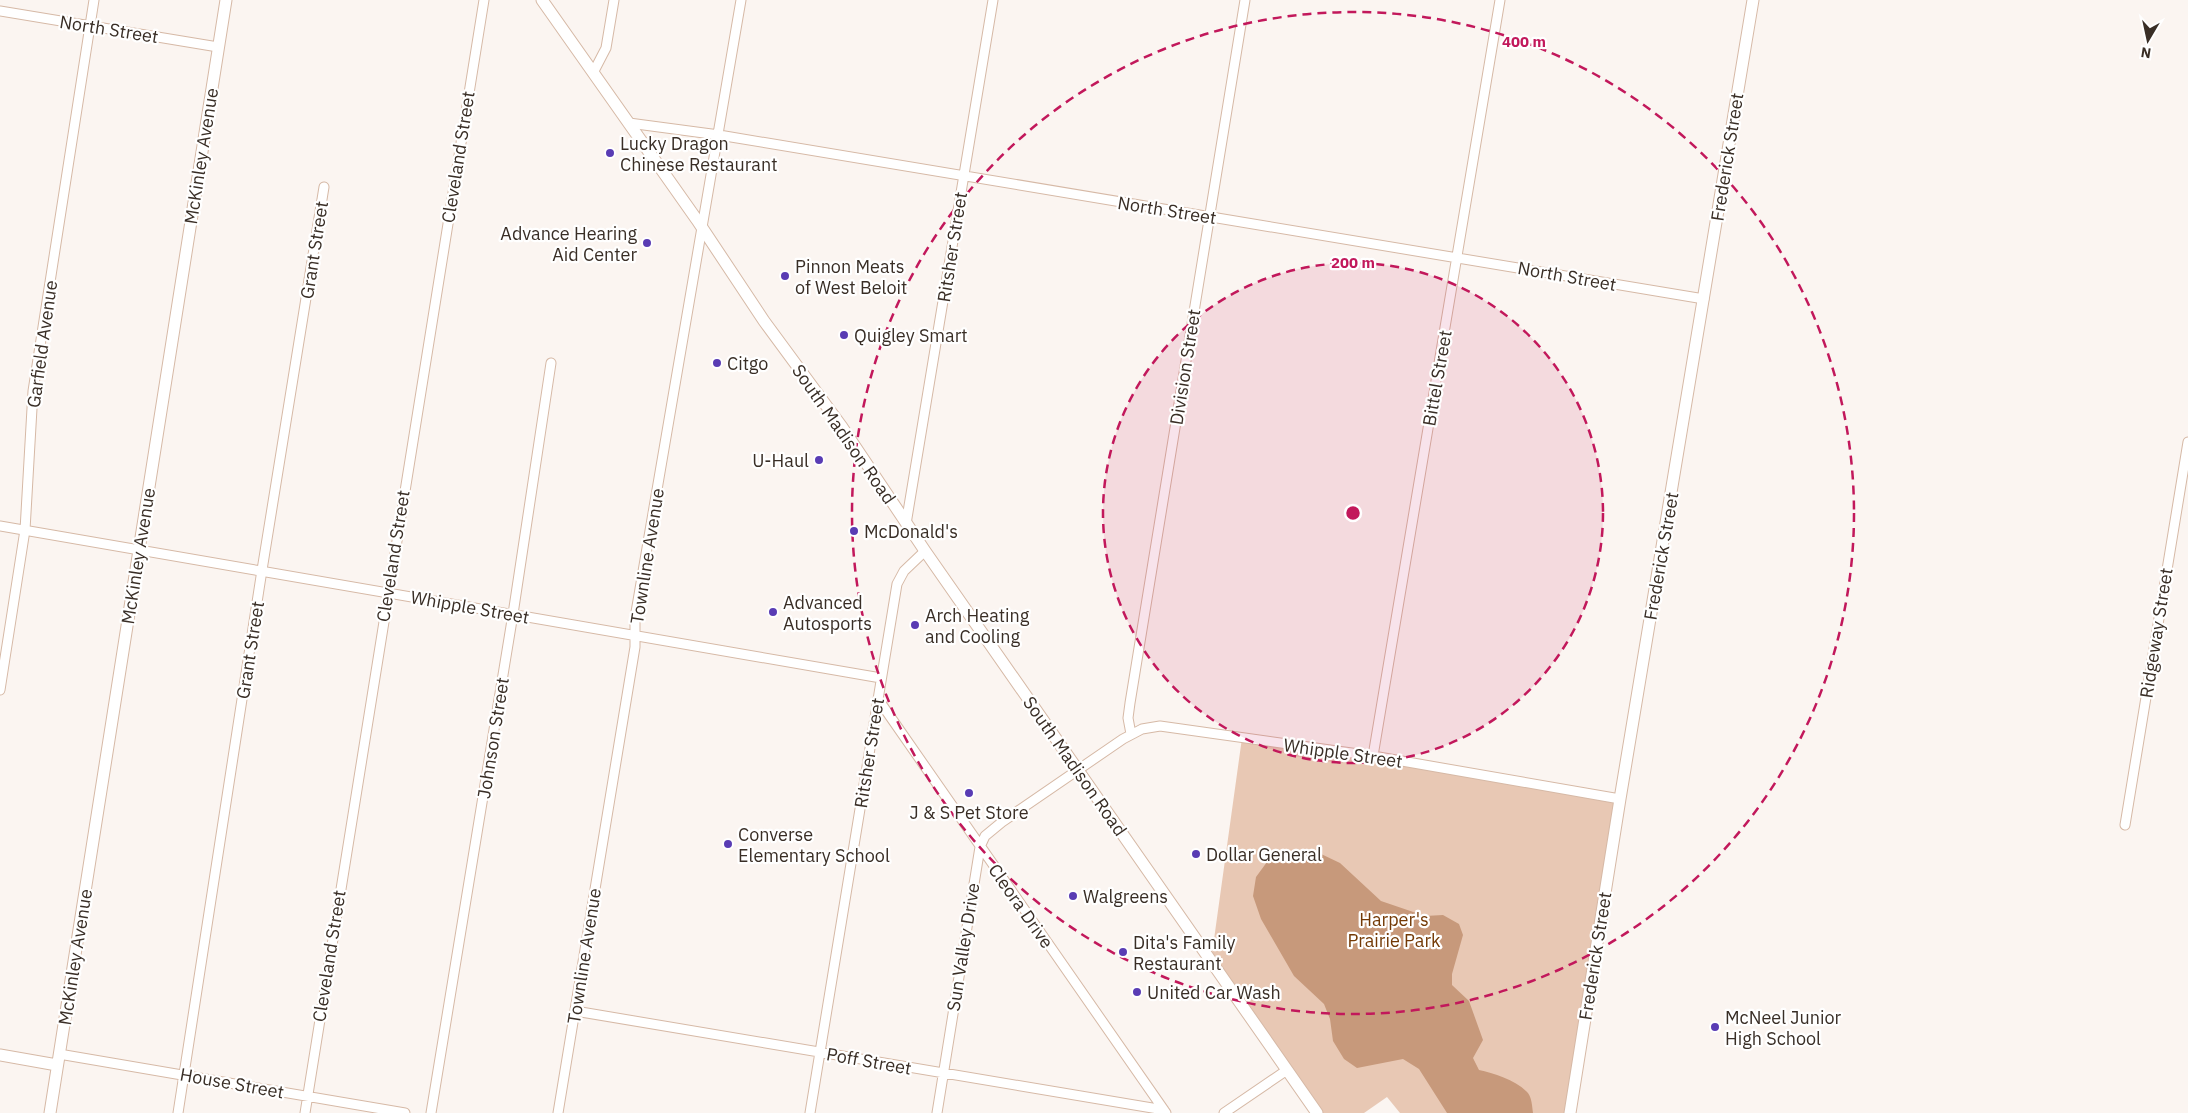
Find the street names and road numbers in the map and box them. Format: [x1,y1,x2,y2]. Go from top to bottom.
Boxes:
street label: North Street [58,10,160,48]
street label: McKinley Avenue [179,86,223,226]
street label: Cleveland Street [436,89,480,225]
street label: Frederick Street [1705,91,1749,223]
street label: Ritsher Street [932,190,972,304]
street label: North Street [1116,191,1218,229]
street label: Grant Street [295,199,333,301]
street label: North Street [1516,256,1618,296]
street label: Garfield Avenue [22,279,62,409]
street label: Division Street [1164,307,1206,427]
street label: Bittel Street [1417,328,1457,428]
street label: South Madison Road [787,360,901,508]
street label: McKinley Avenue [116,486,160,626]
street label: Townline Avenue [625,486,669,625]
street label: Cleveland Street [371,488,415,624]
street label: Frederick Street [1638,490,1684,622]
street label: Ridgeway Street [2134,566,2178,700]
street label: Whipple Street [409,585,531,629]
street label: Grant Street [231,599,269,701]
street label: Johnson Street [472,676,514,800]
street label: South Madison Road [1018,692,1132,840]
street label: Ritsher Street [849,696,889,810]
street label: Whipple Street [1282,733,1404,773]
street label: Cleora Drive [983,859,1059,953]
street label: Sun Valley Drive [941,881,985,1013]
street label: Townline Avenue [562,886,606,1025]
street label: McKinley Avenue [53,887,97,1027]
street label: Cleveland Street [307,888,351,1024]
street label: Frederick Street [1573,890,1617,1022]
street label: Poff Street [825,1042,913,1080]
street label: House Street [178,1063,286,1103]

